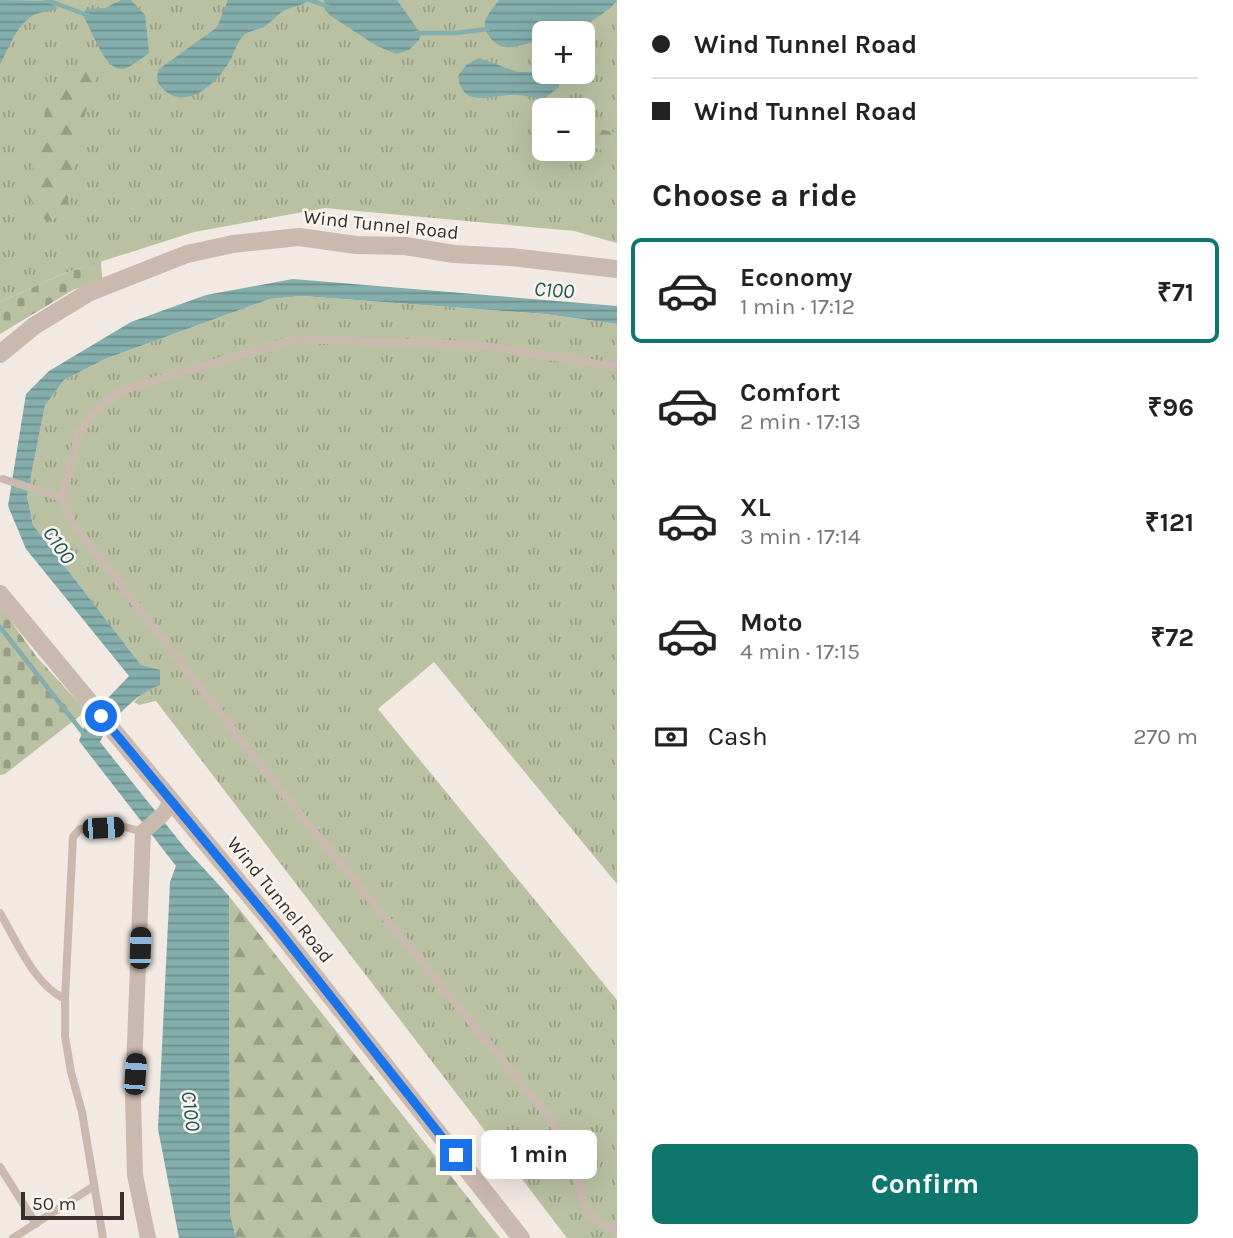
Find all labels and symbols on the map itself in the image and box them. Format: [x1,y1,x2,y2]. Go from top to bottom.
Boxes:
street label: Wind Tunnel Road [302,206,460,244]
water label: C100 [533,277,576,303]
water label: C100 [38,522,81,569]
route start [85,700,117,732]
car [82,816,125,840]
street label: Wind Tunnel Road [222,833,338,967]
car [129,927,152,969]
car [124,1052,147,1096]
water label: C100 [177,1090,205,1133]
callout: 1 min [480,1130,596,1180]
route end [440,1139,472,1171]
scale bar [21,1189,124,1221]

